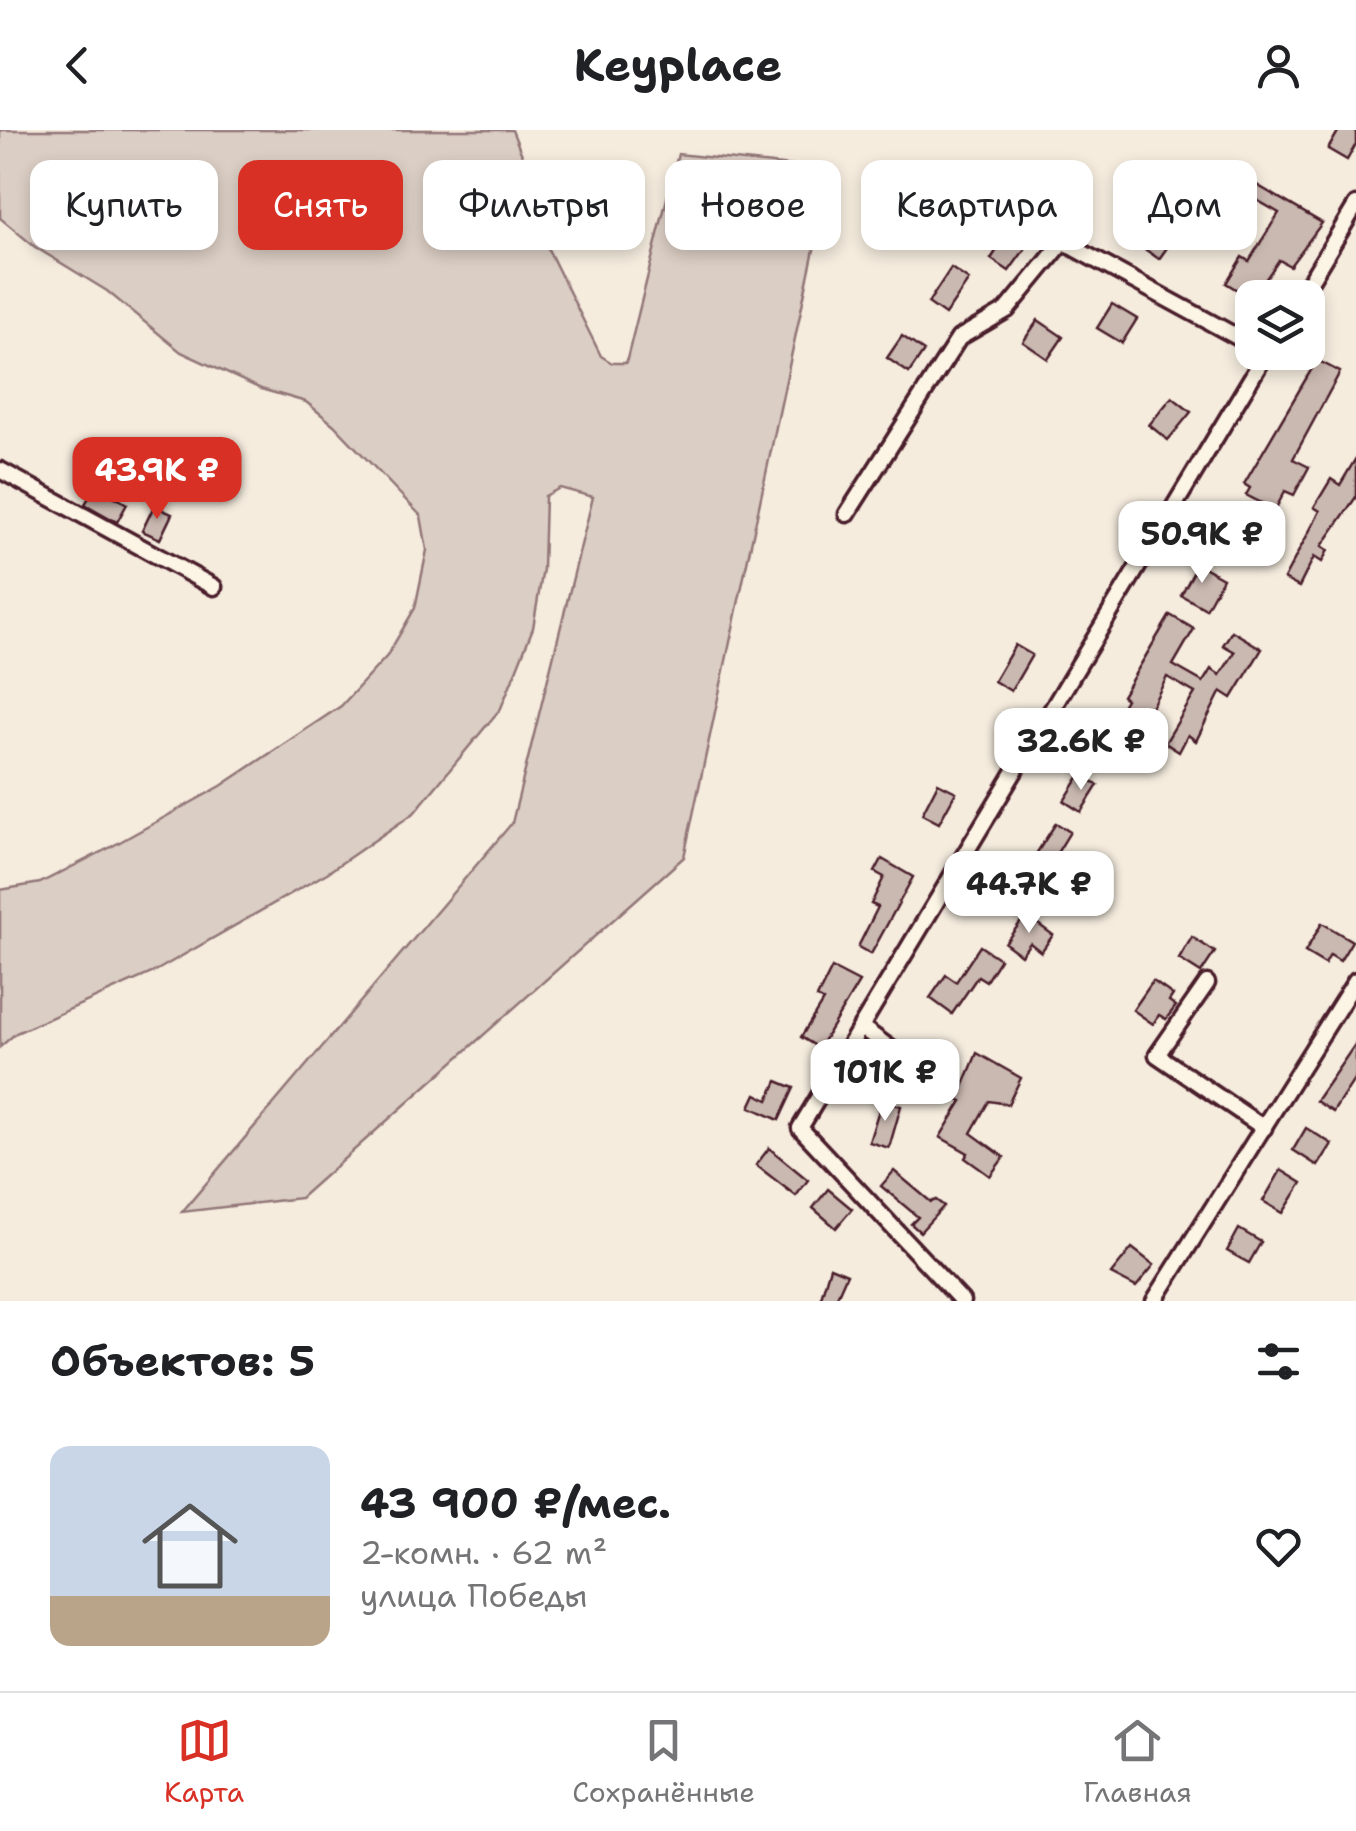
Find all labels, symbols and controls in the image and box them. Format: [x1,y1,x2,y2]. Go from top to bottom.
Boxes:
text: Keyplace [574,35,782,95]
icon: back [50,38,105,93]
icon: person [1251,38,1306,93]
chip: Купить [30,160,218,250]
chip: Снять [238,160,403,250]
chip: Фильтры [423,160,645,250]
chip: Новое [665,160,841,250]
chip: Квартира [861,160,1093,250]
chip: Дом [1113,160,1257,250]
map controls [1235,280,1325,370]
button: layers [1235,280,1325,370]
pin: 43.9K ₽ [65,437,249,522]
text: 43.9K ₽ [94,448,220,491]
pin: 50.9K ₽ [1110,501,1294,586]
text: 50.9K ₽ [1140,512,1264,555]
pin: 32.6K ₽ [989,708,1173,793]
text: 32.6K ₽ [1016,719,1146,762]
pin: 44.7K ₽ [937,851,1121,936]
text: 44.7K ₽ [966,862,1092,905]
pin: 101K ₽ [804,1039,966,1124]
text: 101K ₽ [833,1050,938,1093]
text: Объектов: 5 [50,1333,315,1389]
icon: filters [1251,1334,1306,1389]
text: 43 900 ₽/мес. [360,1475,671,1531]
icon: home [130,1486,250,1606]
icon: heart [1251,1519,1306,1574]
text: 2-комн. · 62 m² [360,1531,607,1574]
text: улица Победы [360,1574,588,1617]
tab: Карта [164,1713,244,1811]
tab: Сохранённые [572,1713,755,1811]
tab: Главная [1083,1713,1192,1811]

